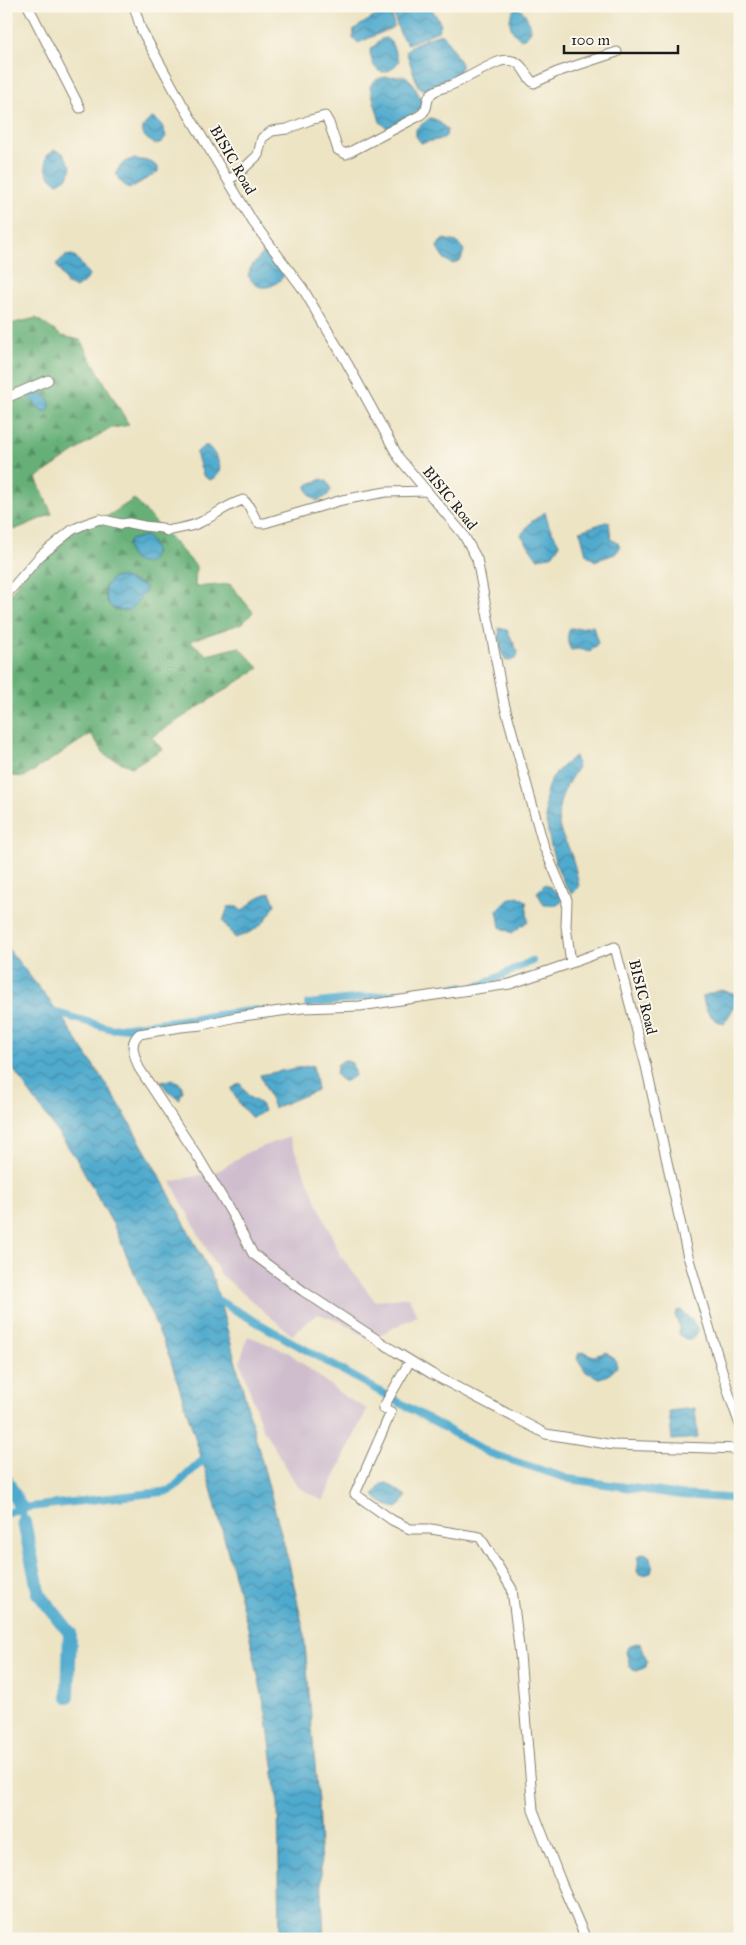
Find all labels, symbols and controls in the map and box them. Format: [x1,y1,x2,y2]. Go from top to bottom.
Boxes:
scale bar [564,22,677,54]
text: 100 m [571,31,611,49]
street label: BISIC Road [206,122,260,198]
street label: BISIC Road [419,463,481,534]
street label: BISIC Road [625,958,661,1037]

